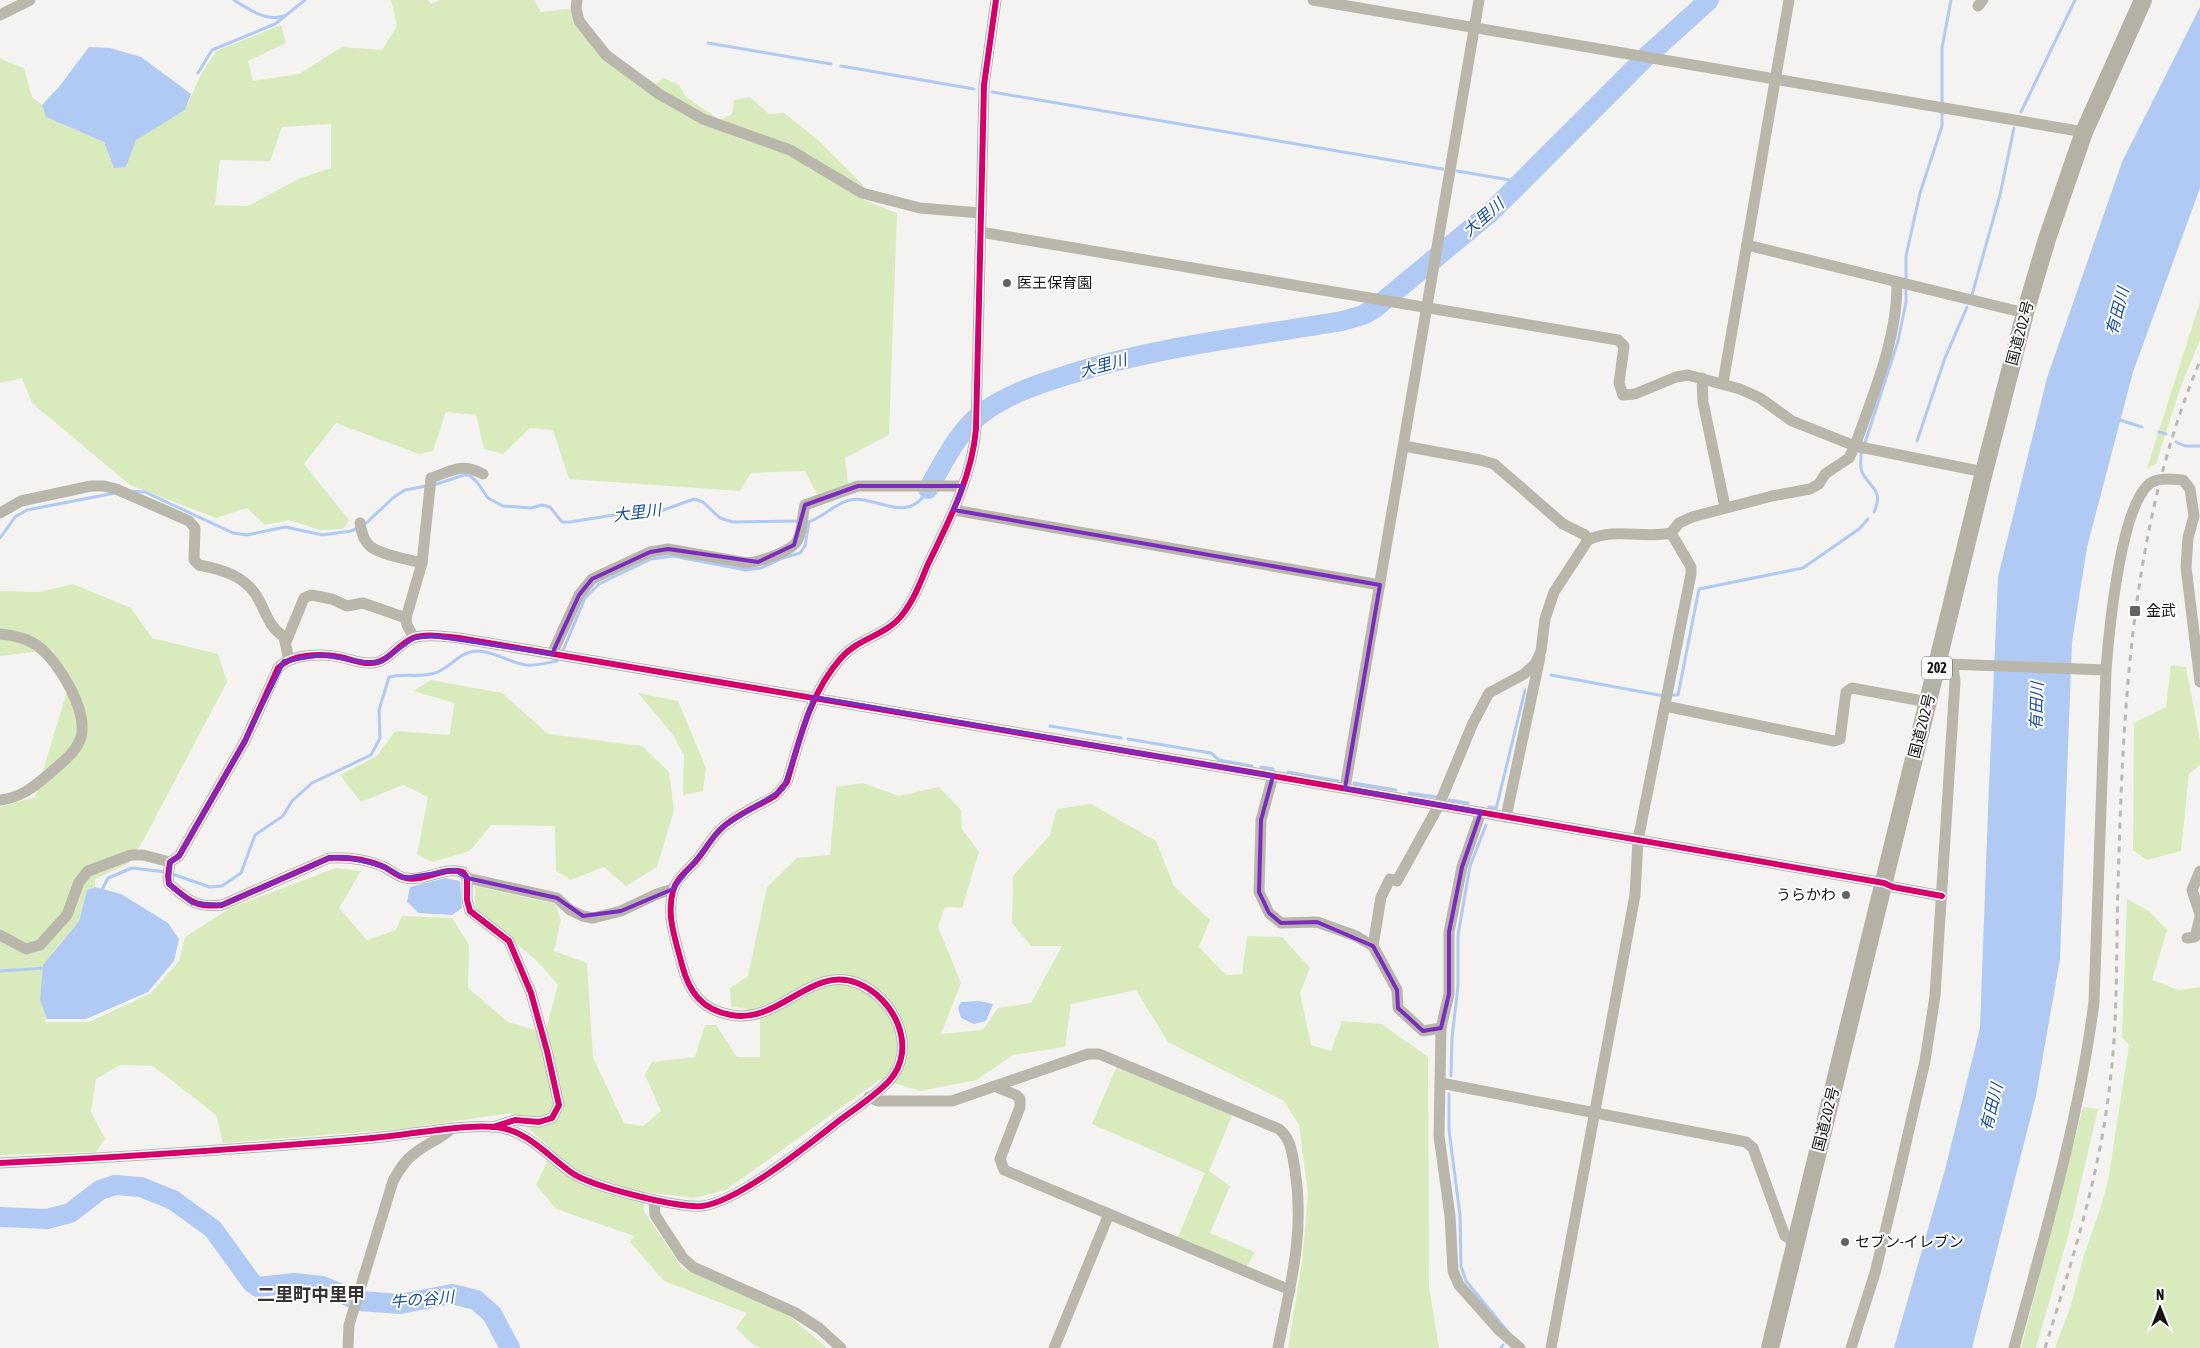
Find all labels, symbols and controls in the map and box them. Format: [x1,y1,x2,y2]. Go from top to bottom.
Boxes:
water label: 大里川 [1459,193,1509,240]
place label: 医王保育園 [1017,274,1092,291]
marker: 医王保育園 [1001,277,1013,289]
water label: 有田川 [2102,284,2132,337]
street label: 国道202号 [2003,299,2036,367]
water label: 大里川 [1077,350,1130,380]
water label: 大里川 [612,500,664,524]
place label: 金武 [2146,602,2176,619]
marker: 金武 [2128,604,2142,618]
road number: 202 [1922,656,1952,680]
water label: 有田川 [2026,680,2046,730]
street label: 国道202号 [1905,692,1938,760]
place label: うらかわ [1776,886,1836,903]
marker: うらかわ [1840,889,1852,901]
water label: 有田川 [1976,1080,2006,1132]
street label: 国道202号 [1809,1085,1842,1153]
place label: セブン-イレブン [1855,1233,1964,1250]
marker: セブン-イレブン [1839,1236,1851,1248]
north arrow [2135,1283,2185,1333]
district label: 二里町中里甲 [257,1284,365,1305]
water label: 牛の谷川 [389,1287,457,1311]
text: N [2156,1287,2164,1303]

